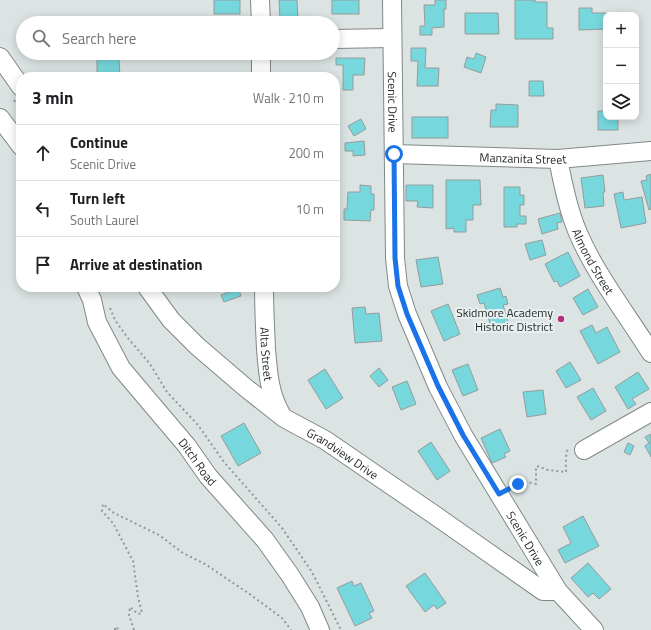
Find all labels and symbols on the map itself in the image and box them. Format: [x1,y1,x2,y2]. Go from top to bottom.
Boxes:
street label: Scenic Drive [383,71,403,133]
route start [385,145,403,163]
street label: Manzanita Street [479,147,568,169]
street label: Almond Street [568,226,620,299]
place label: Skidmore Academy Historic District [456,303,554,336]
marker: Skidmore Academy Historic District [556,314,566,324]
street label: Alta Street [255,327,279,383]
street label: Grandview Drive [303,422,383,484]
street label: Ditch Road [174,433,222,490]
route end [509,475,527,493]
street label: Scenic Drive [502,507,550,569]

